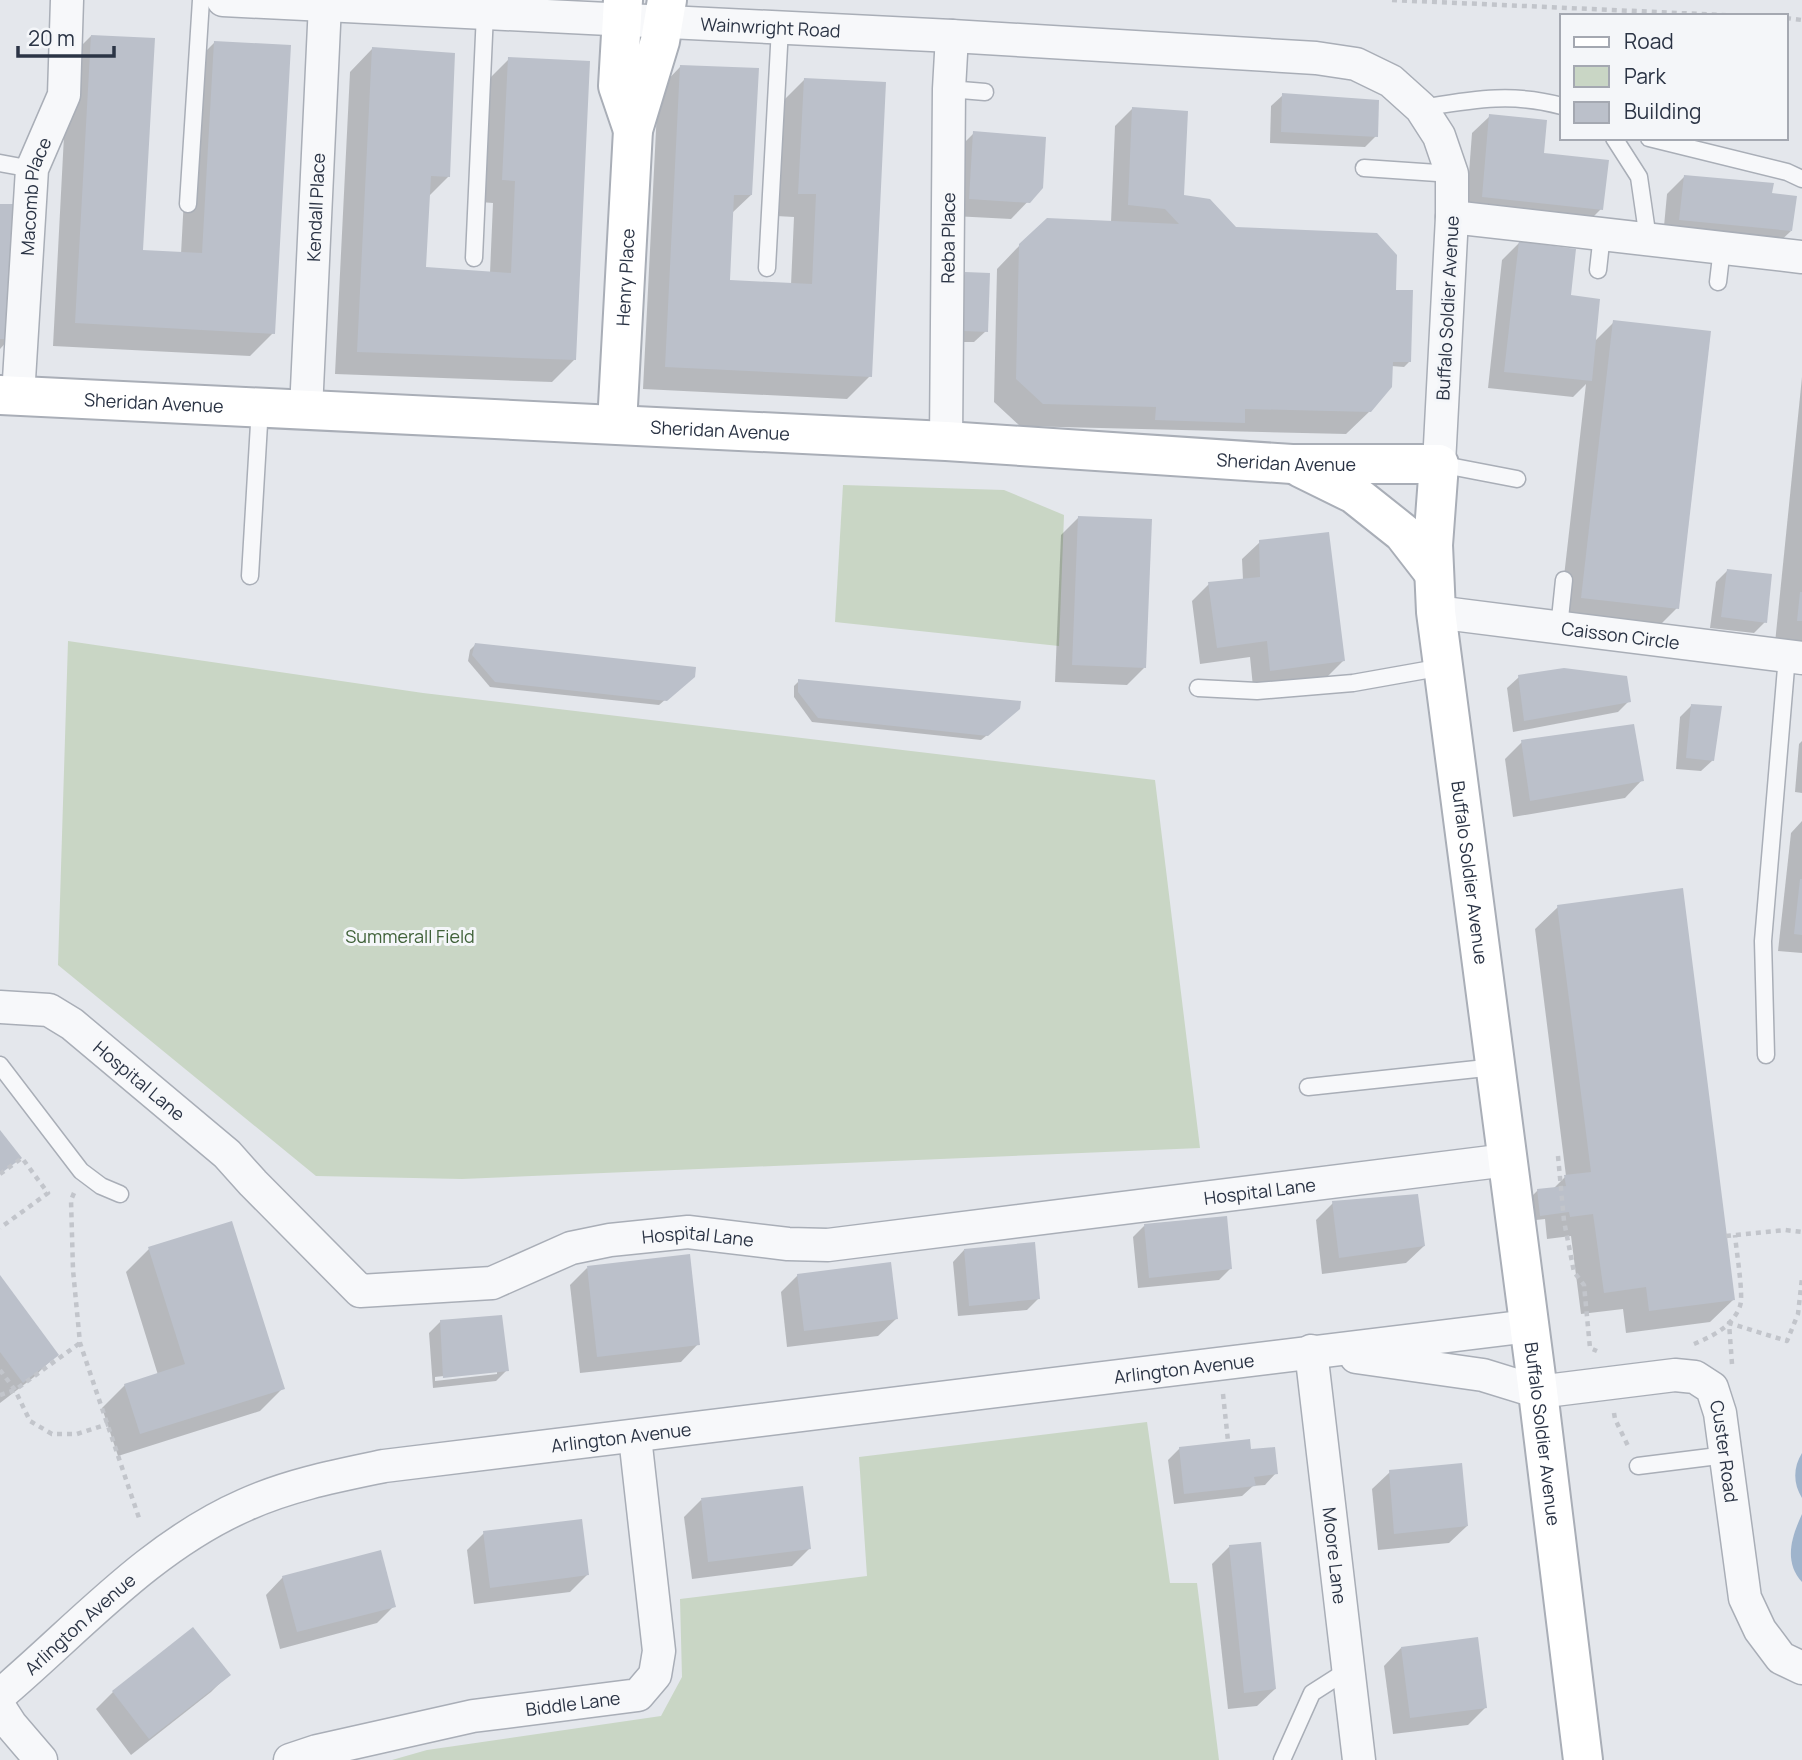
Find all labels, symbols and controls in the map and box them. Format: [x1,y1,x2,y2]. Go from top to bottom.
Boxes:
street label: Wainwright Road [700,12,841,42]
scale bar [18,14,114,58]
legend [1560,14,1788,140]
text: 20 m [28,24,75,52]
text: Road [1624,27,1674,55]
text: Park [1624,62,1666,90]
text: Building [1624,97,1701,125]
street label: Macomb Place [15,133,56,256]
street label: Kendall Place [301,152,330,262]
street label: Reba Place [935,192,960,284]
street label: Buffalo Soldier Avenue [1430,215,1464,401]
street label: Henry Place [610,228,640,327]
street label: Sheridan Avenue [83,387,224,418]
street label: Sheridan Avenue [650,415,791,445]
street label: Sheridan Avenue [1216,447,1356,476]
street label: Caisson Circle [1560,616,1681,655]
street label: Buffalo Soldier Avenue [1446,779,1494,966]
park label: Summerall Field [345,924,475,948]
street label: Hospital Lane [89,1035,190,1126]
street label: Hospital Lane [1202,1172,1317,1210]
street label: Hospital Lane [641,1220,755,1252]
street label: Buffalo Soldier Avenue [1520,1341,1566,1527]
street label: Arlington Avenue [1112,1348,1255,1389]
street label: Custer Road [1705,1397,1744,1504]
street label: Arlington Avenue [550,1417,693,1457]
street label: Moore Lane [1317,1506,1353,1605]
street label: Arlington Avenue [19,1568,140,1680]
street label: Biddle Lane [524,1685,622,1721]

